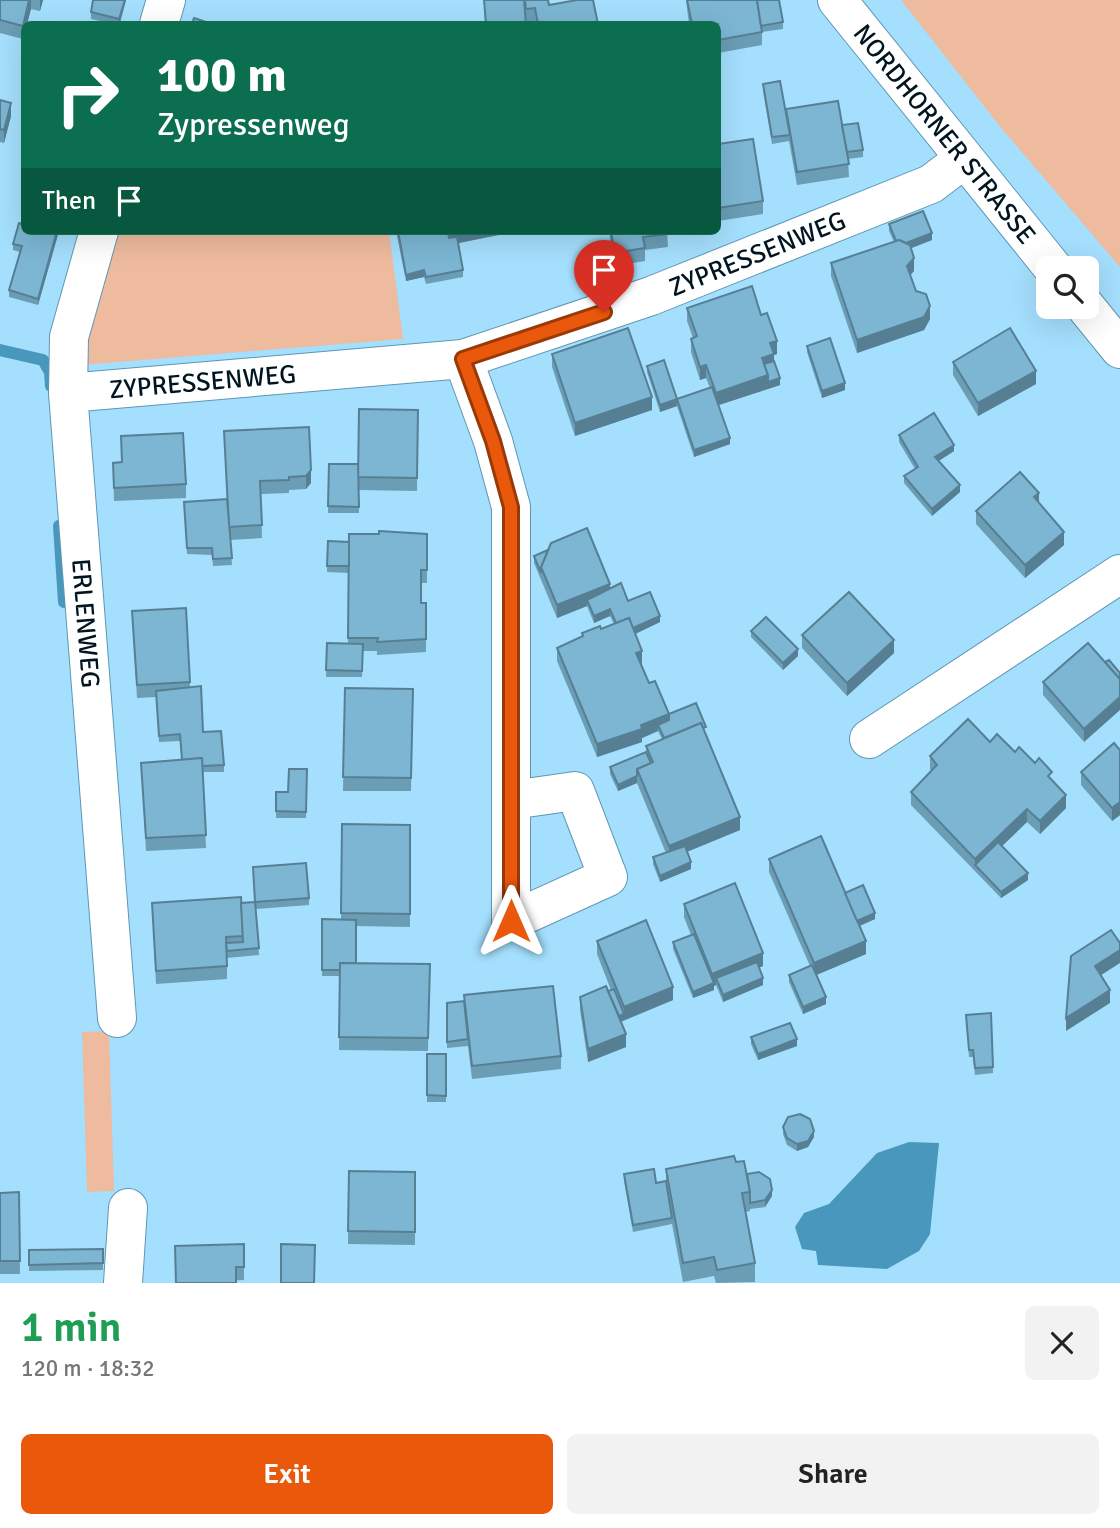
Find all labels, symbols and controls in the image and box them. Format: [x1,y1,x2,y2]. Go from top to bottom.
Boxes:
street label: NORDHORNER STRASSE [846,18,1042,251]
text: 100 m [157,45,287,105]
icon: right [42,49,133,140]
text: Zypressenweg [157,105,350,144]
icon: arrive [110,182,148,220]
text: Then [42,185,96,217]
street label: ZYPRESSENWEG [664,205,850,304]
pin [574,240,634,312]
icon: arrive [585,251,623,289]
map controls [1036,256,1099,319]
button: search [1036,256,1099,319]
street label: ZYPRESSENWEG [108,358,297,406]
street label: ERLENWEG [64,557,106,689]
position arrow [474,884,548,958]
text: 1 min [21,1302,122,1353]
button: close [1025,1306,1099,1380]
text: 120 m · 18:32 [21,1354,155,1383]
button: Exit [21,1434,553,1514]
button: Share [567,1434,1099,1514]

